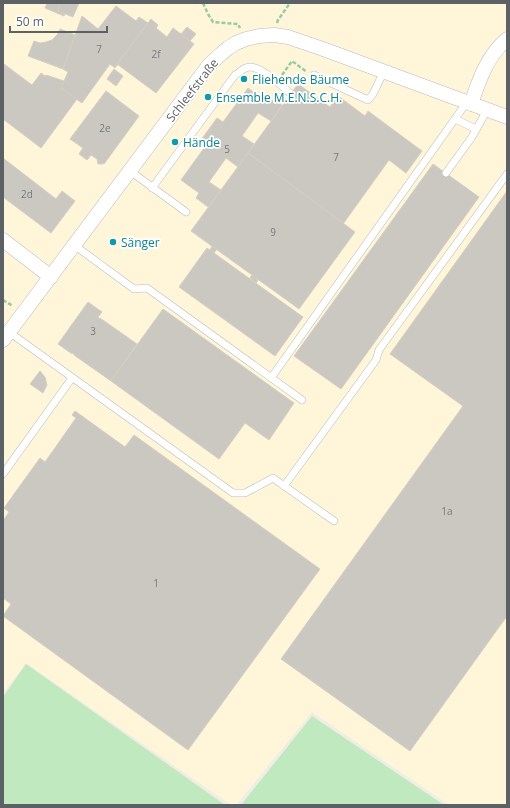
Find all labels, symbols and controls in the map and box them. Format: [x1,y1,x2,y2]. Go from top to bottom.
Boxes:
scale bar [10,8,107,34]
text: 50 m [16,13,44,30]
house number: 7 [96,42,102,56]
house number: 2f [151,47,161,61]
street label: Schleefstraße [162,55,222,125]
place label: Fliehende Bäume [252,71,350,88]
marker: Fliehende Bäume [239,74,249,84]
place label: Ensemble M.E.N.S.C.H. [216,89,342,106]
marker: Ensemble M.E.N.S.C.H. [203,92,213,102]
house number: 2e [99,121,111,135]
place label: Hände [183,134,220,151]
marker: Hände [170,137,180,147]
house number: 5 [224,142,230,156]
house number: 7 [333,150,339,164]
house number: 2d [21,187,33,201]
house number: 9 [270,225,276,239]
place label: Sänger [121,234,160,251]
marker: Sänger [108,237,118,247]
house number: 3 [90,324,96,338]
house number: 1a [441,504,453,518]
house number: 1 [153,576,159,590]

